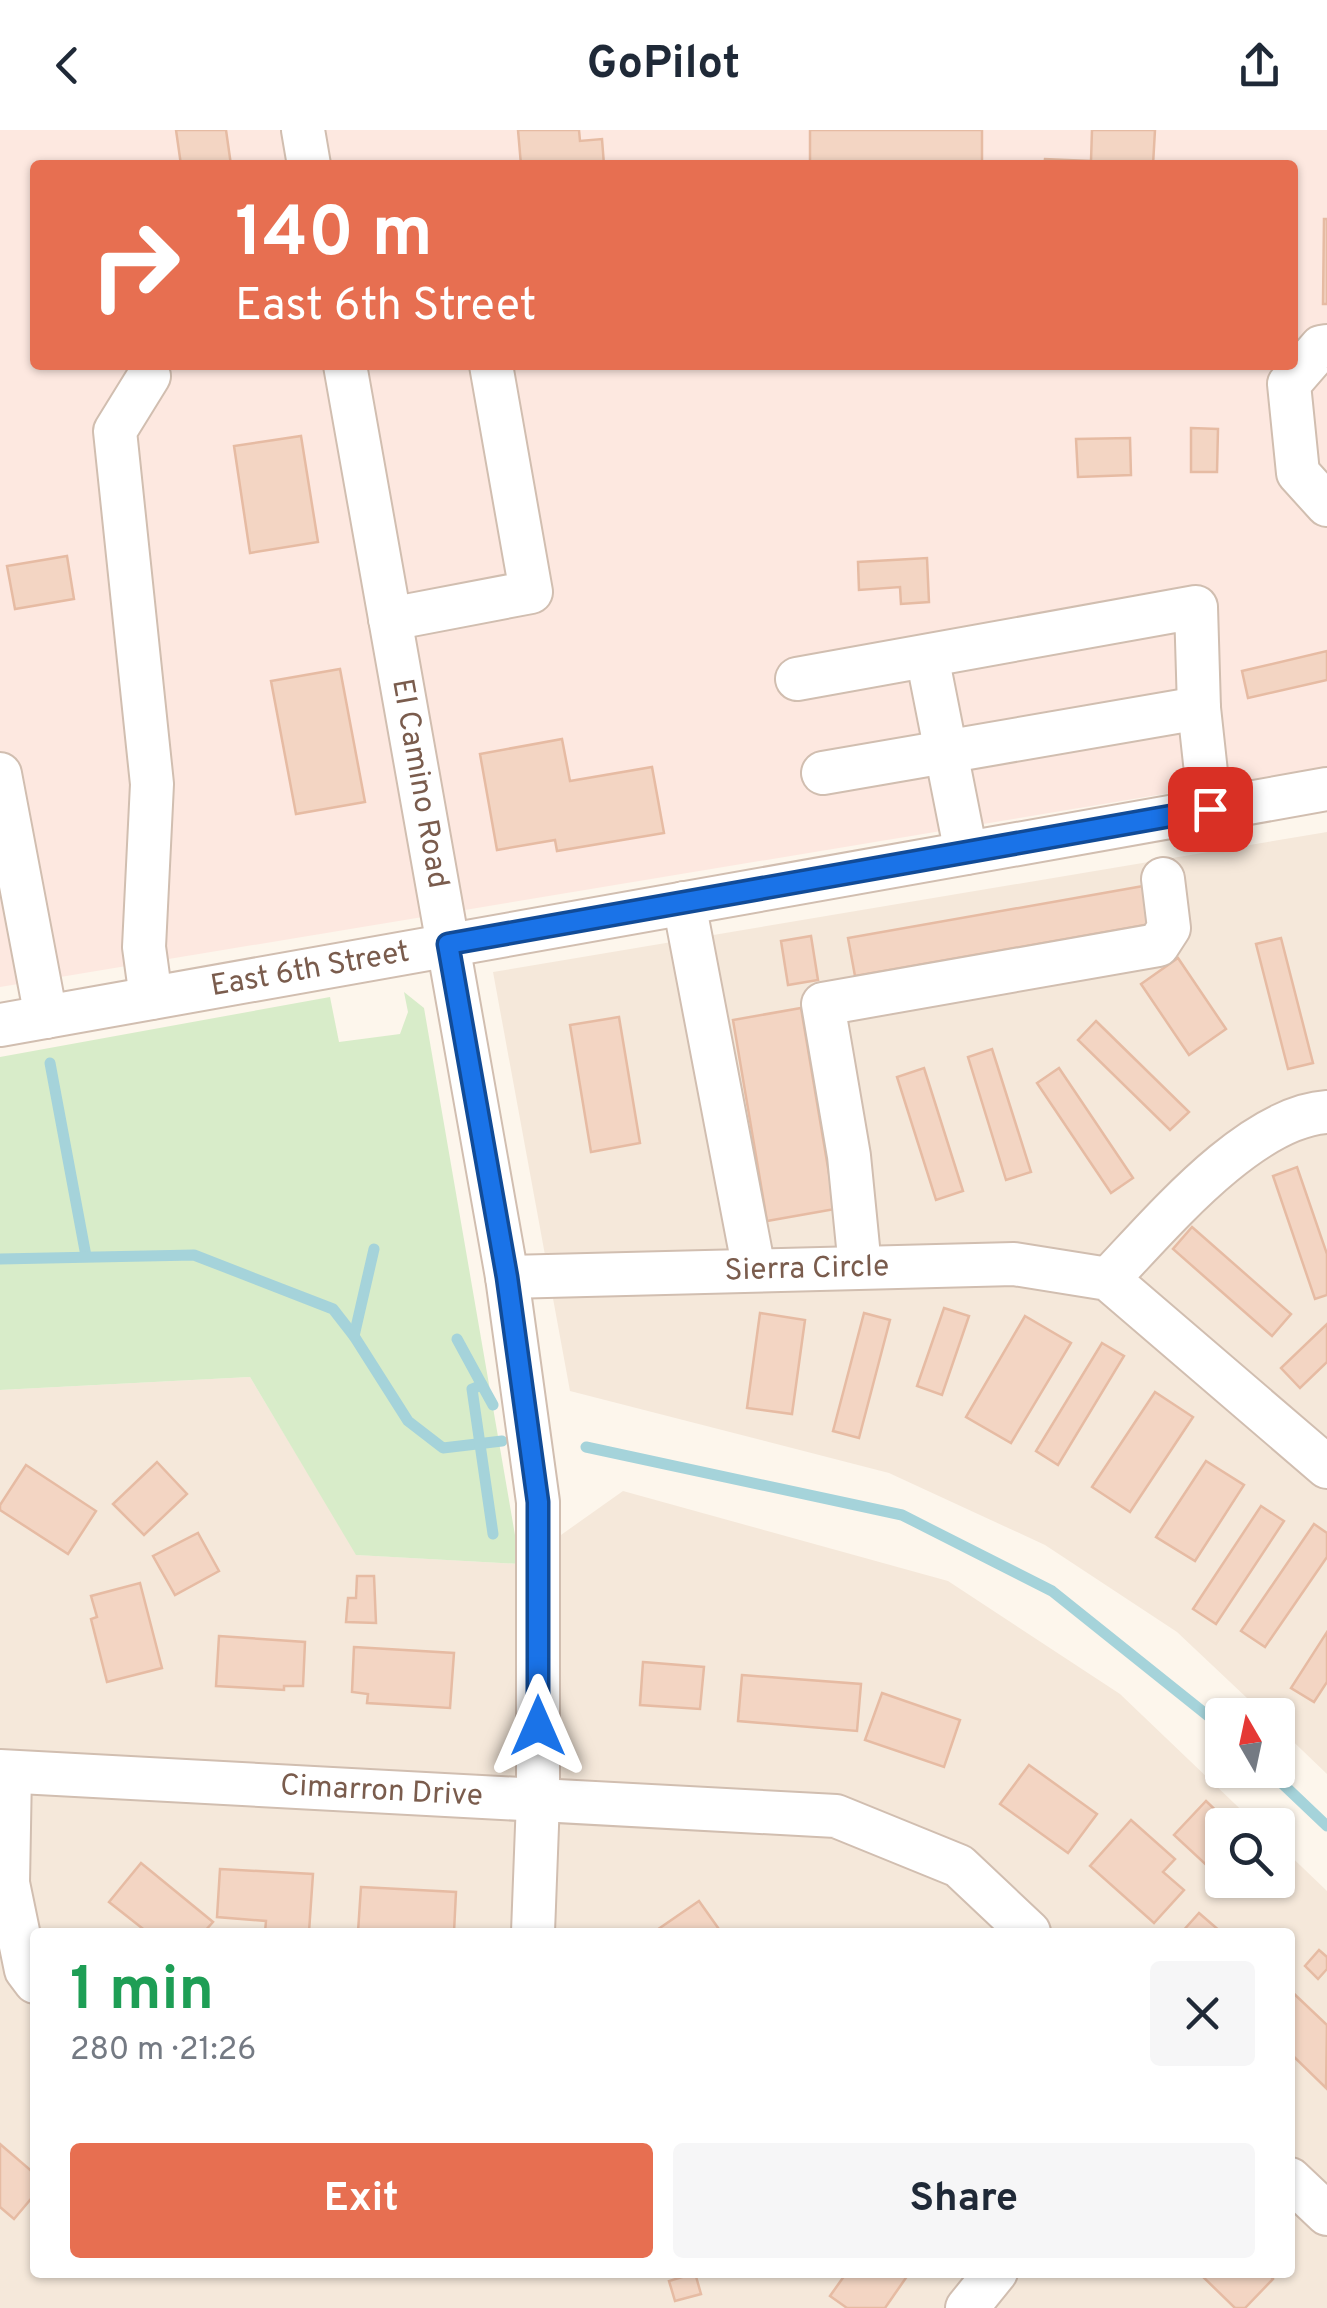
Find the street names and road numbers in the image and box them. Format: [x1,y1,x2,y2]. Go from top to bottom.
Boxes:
street label: El Camino Road [383,676,456,891]
street label: East 6th Street [208,934,412,1006]
street label: Sierra Circle [724,1249,890,1290]
street label: Cimarron Drive [279,1768,484,1815]

